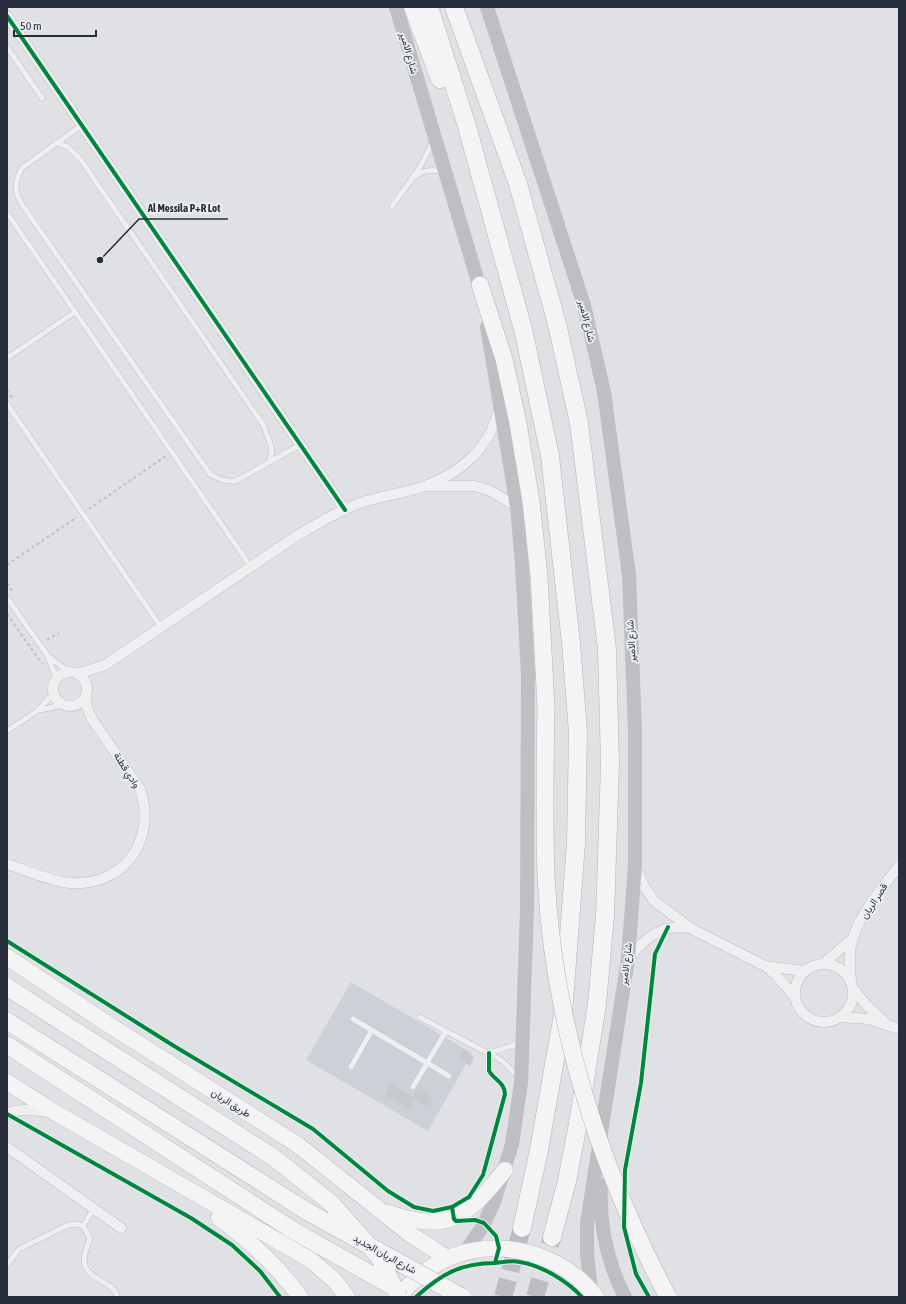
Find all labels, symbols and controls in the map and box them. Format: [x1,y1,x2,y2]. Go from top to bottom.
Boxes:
scale bar [14,12,96,38]
text: 50 m [20,19,42,33]
street label: شارع الامير [397,30,420,75]
callout: Al Messila P+R Lot [139,196,228,219]
text: Al Messila P+R Lot [147,202,221,214]
street label: شارع الامير [575,298,598,343]
street label: شارع الامير [624,619,639,664]
street label: وادي قطنة [109,750,142,791]
street label: قصر الريان [859,881,891,921]
street label: شارع الامير [618,942,635,987]
street label: طريق الريان [209,1087,253,1120]
street label: شارع الريان الجديد [351,1232,418,1277]

